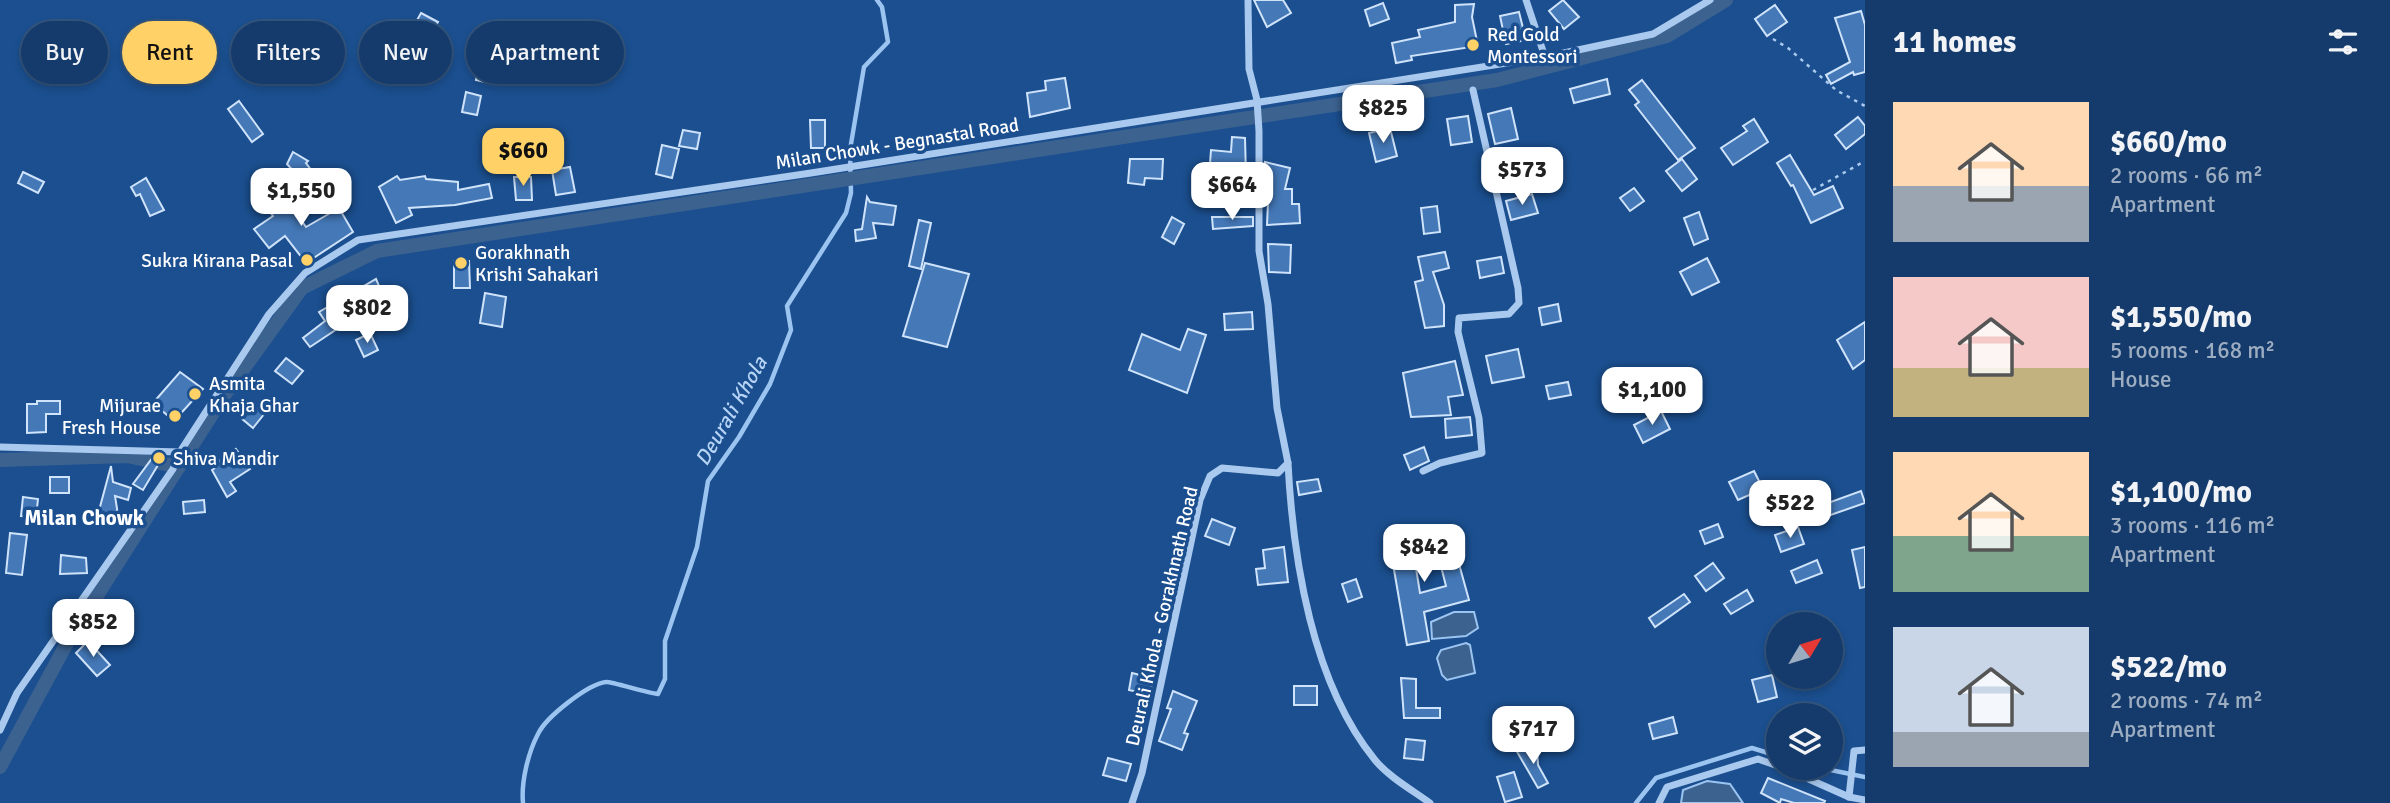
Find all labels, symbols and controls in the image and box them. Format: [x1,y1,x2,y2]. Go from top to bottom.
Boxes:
chip: Buy [21,21,108,84]
chip: Rent [122,21,217,84]
chip: Filters [231,21,345,84]
chip: New [359,21,452,84]
chip: Apartment [466,21,624,84]
place label: Red Gold Montessori [1487,23,1578,69]
icon: filters [2324,23,2362,61]
text: 11 homes [1893,24,2016,61]
marker: Red Gold Montessori [1465,37,1481,53]
pin: $825 [1342,86,1424,145]
text: $825 [1358,93,1408,122]
street label: Milan Chowk - Begnastal Road [774,113,1021,175]
text: $660/mo [2110,124,2227,161]
pin: $660 [482,128,564,188]
icon: home [1949,130,2033,214]
text: $660 [498,136,548,165]
pin: $573 [1481,148,1563,207]
text: $573 [1497,155,1547,184]
text: 2 rooms · 66 m² [2110,161,2263,190]
pin: $664 [1191,162,1273,222]
pin: $1,550 [244,168,358,228]
text: $664 [1207,170,1257,199]
text: $1,550 [267,176,335,205]
text: Apartment [2110,190,2215,219]
place label: Gorakhnath Krishi Sahakari [475,241,599,287]
place label: Sukra Kirana Pasal [141,249,293,273]
marker: Sukra Kirana Pasal [299,252,315,268]
marker: Gorakhnath Krishi Sahakari [453,255,469,271]
pin: $802 [326,286,408,345]
text: $802 [342,293,392,322]
text: $1,550/mo [2110,299,2252,336]
icon: home [1949,305,2033,389]
text: 5 rooms · 168 m² [2110,336,2275,365]
water label: Deurali Khola [689,351,773,470]
text: House [2110,365,2172,394]
pin: $1,100 [1595,368,1709,427]
place label: Asmita Khaja Ghar [209,372,299,418]
text: $1,100 [1618,375,1686,404]
marker: Asmita Khaja Ghar [187,386,203,402]
place label: Mijurae Fresh House [62,394,161,440]
marker: Mijurae Fresh House [167,408,183,424]
place label: Shiva Mandir [173,447,279,471]
marker: Shiva Mandir [151,450,167,466]
text: $1,100/mo [2110,474,2252,511]
pin: $522 [1749,480,1831,540]
icon: home [1949,480,2033,564]
street label: Deurali Khola - Gorakhnath Road [1120,484,1204,748]
text: $522 [1765,488,1815,517]
district label: Milan Chowk [24,505,144,531]
text: 3 rooms · 116 m² [2110,511,2275,540]
pin: $842 [1383,524,1465,584]
text: $842 [1399,532,1449,561]
text: Apartment [2110,540,2215,569]
pin: $852 [52,600,134,659]
text: $852 [68,607,118,636]
north arrow [1766,612,1843,690]
map controls [1766,612,1843,780]
text: $522/mo [2110,649,2227,686]
icon: home [1949,655,2033,739]
text: 2 rooms · 74 m² [2110,686,2263,715]
button: layers [1766,703,1843,780]
pin: $717 [1492,706,1574,766]
text: $717 [1508,714,1558,743]
text: Apartment [2110,715,2215,744]

